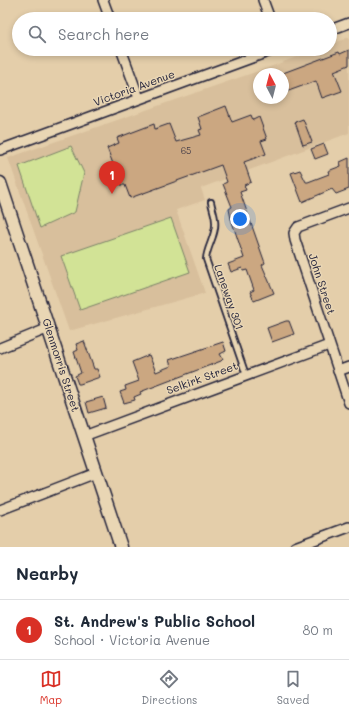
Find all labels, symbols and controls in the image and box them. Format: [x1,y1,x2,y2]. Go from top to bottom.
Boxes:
search box [12,12,337,56]
icon: search [26,23,48,45]
text: Search here [58,24,149,44]
street label: Victoria Avenue [91,66,177,109]
north arrow [253,68,289,104]
house number: 65 [181,145,191,156]
pin: 1 [99,161,125,194]
your location [230,209,250,229]
street label: John Street [306,251,339,316]
street label: Laneway 301 [211,262,248,332]
street label: Glenmorris Street [39,316,84,414]
street label: Selkirk Street [164,358,240,397]
text: Nearby [16,562,78,584]
text: St. Andrew's Public School [54,611,255,631]
text: 1 [26,621,32,638]
text: 80 m [303,621,333,638]
text: School · Victoria Avenue [54,631,210,648]
tab: Map [40,668,62,707]
tab: Directions [141,668,197,707]
tab: Saved [277,668,309,707]

